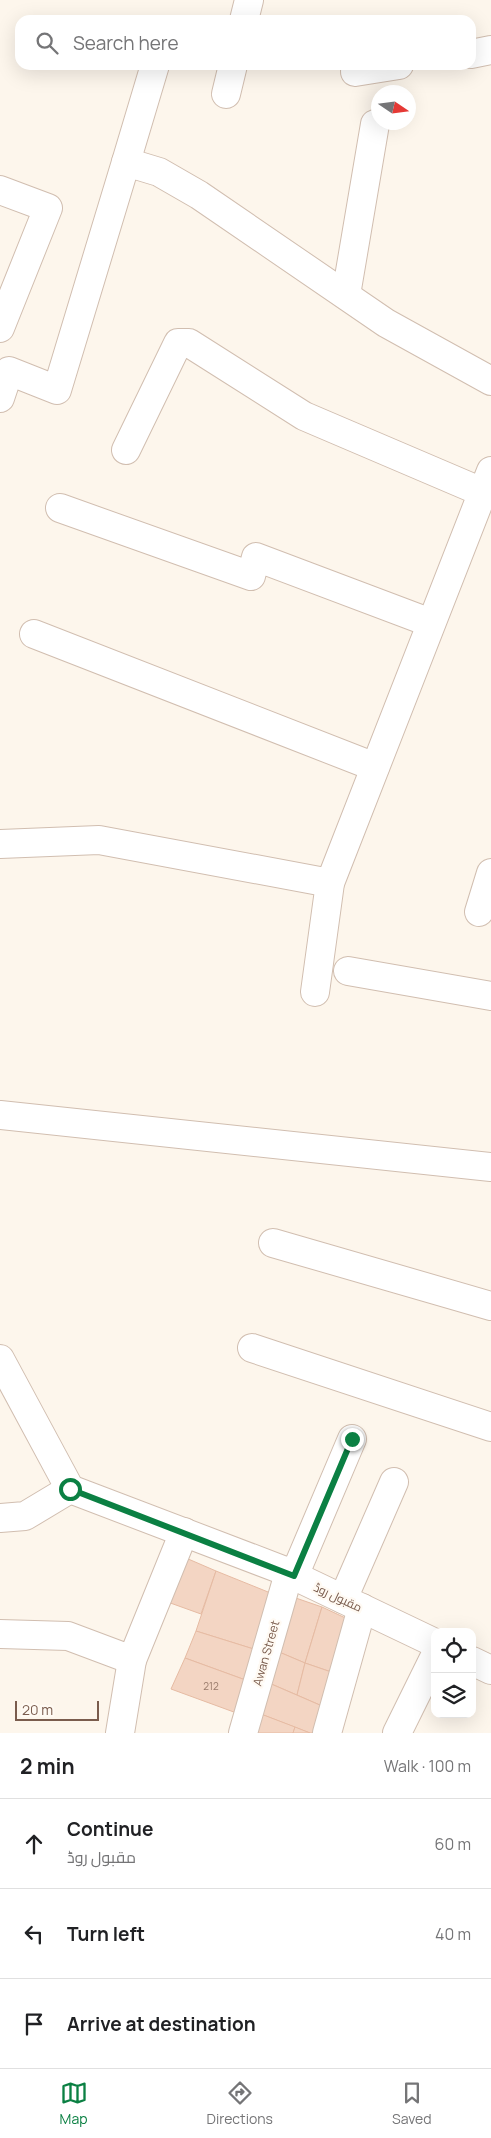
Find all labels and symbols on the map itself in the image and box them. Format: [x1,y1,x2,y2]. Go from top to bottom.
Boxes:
north arrow [371,85,416,130]
route end [341,1428,364,1451]
route start [59,1478,82,1501]
street label: مقبول روڈ [311,1578,365,1616]
street label: Awan Street [249,1618,284,1688]
house number: 212 [203,1679,219,1693]
scale bar [15,1698,99,1721]

